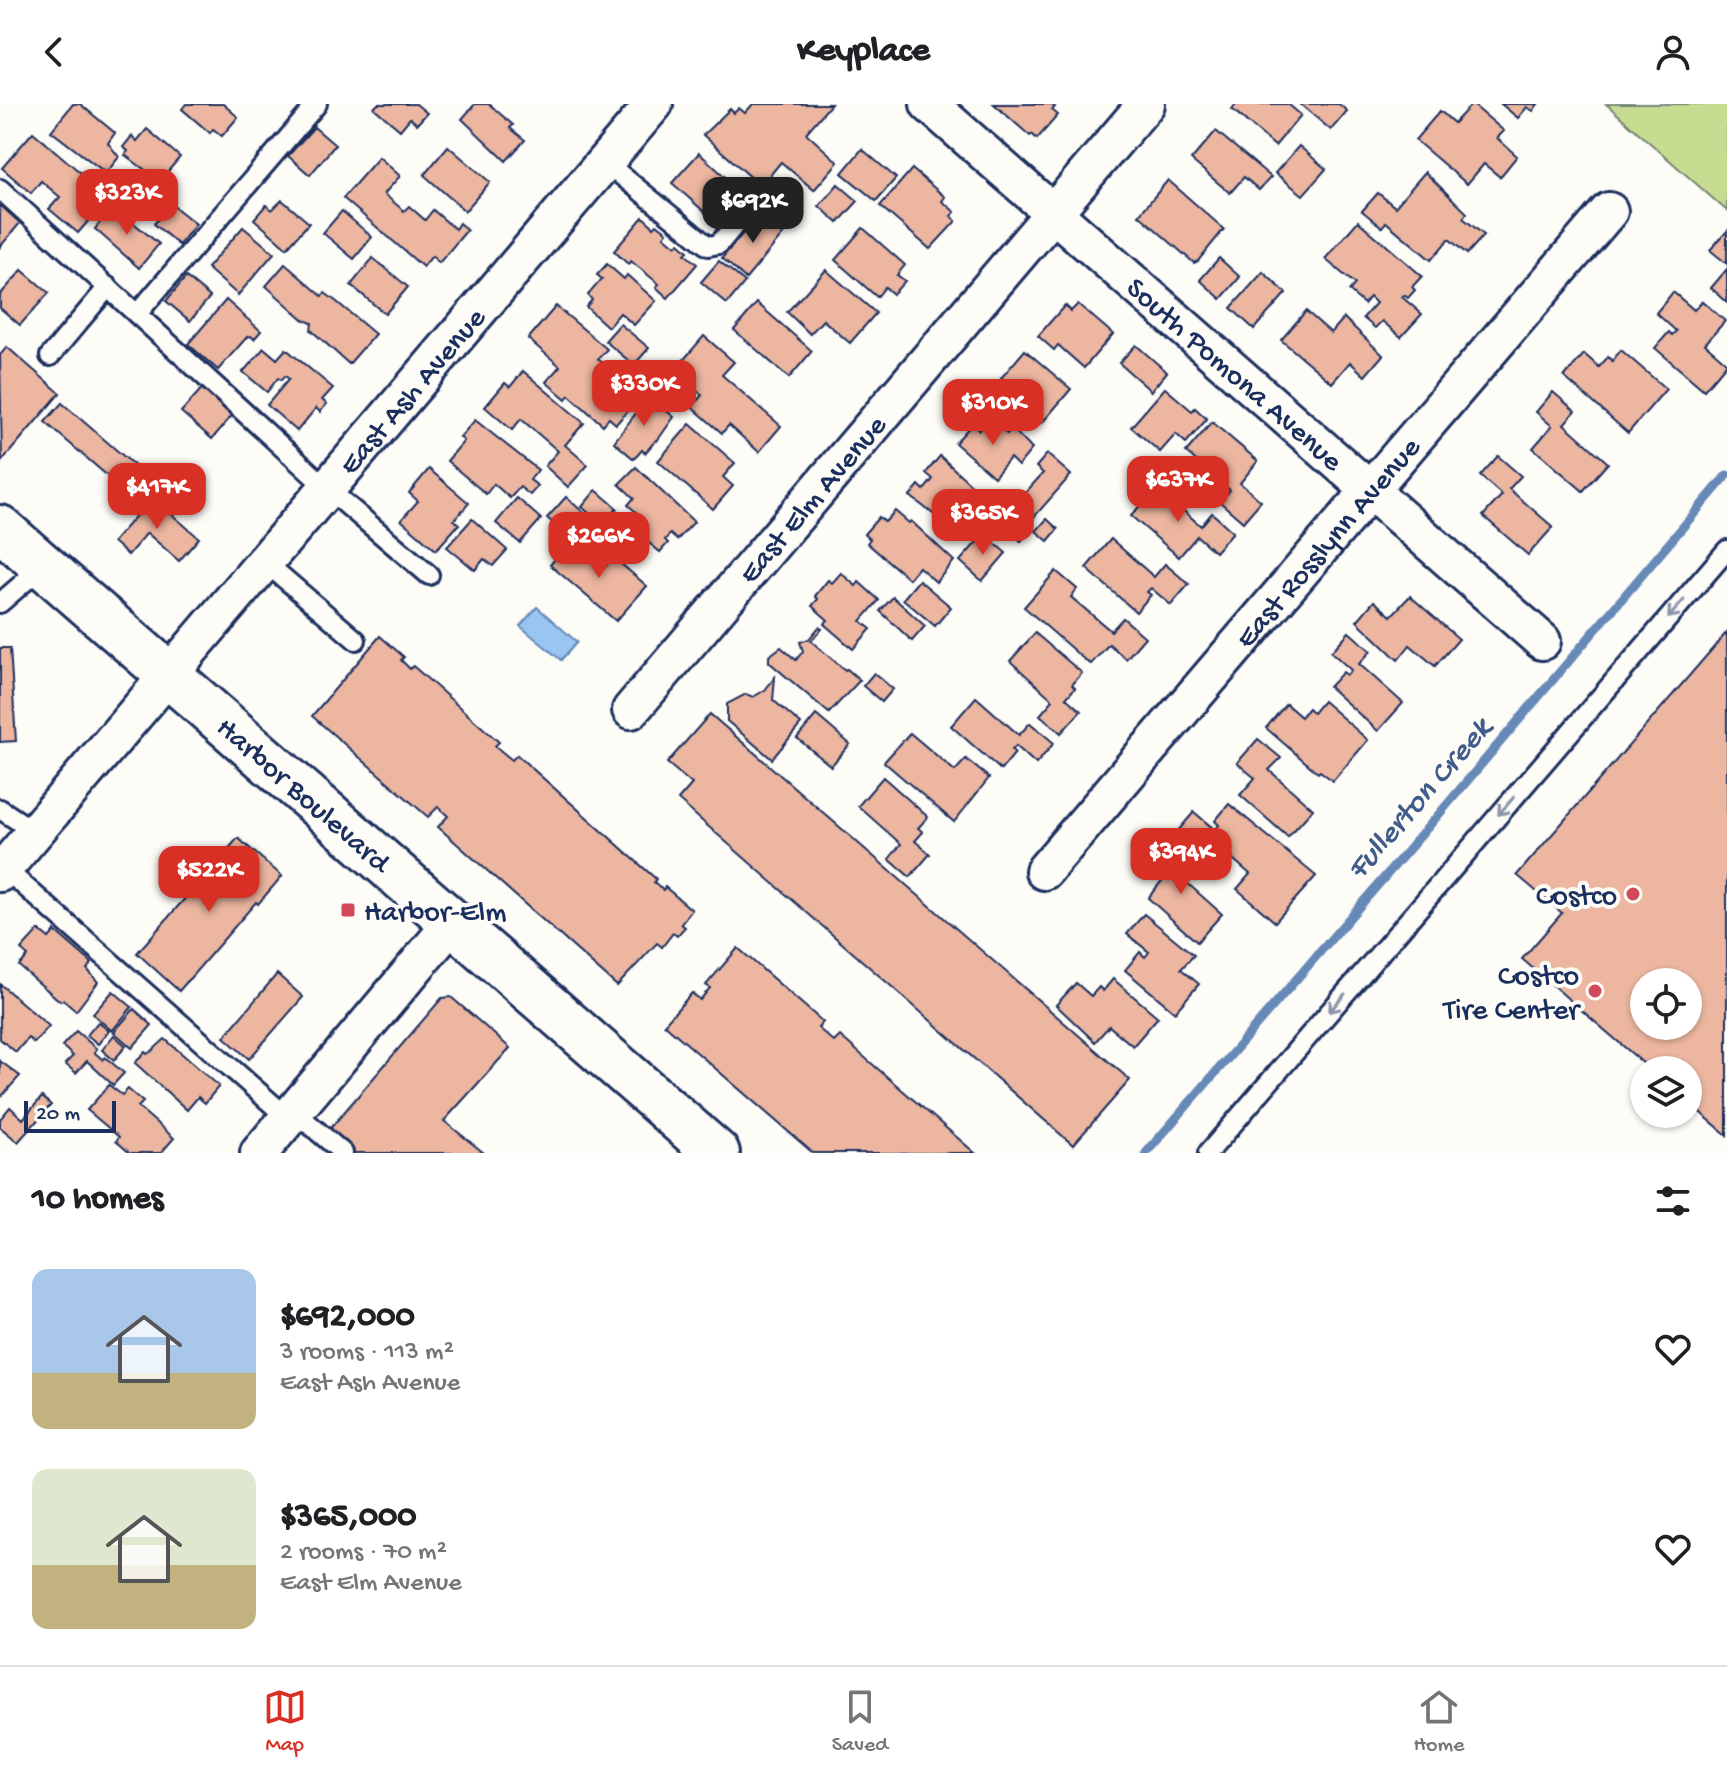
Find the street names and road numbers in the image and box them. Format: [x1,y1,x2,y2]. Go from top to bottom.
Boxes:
street label: South Pomona Avenue [1117,272,1349,481]
street label: East Ash Avenue [333,302,495,484]
street label: East Elm Avenue [733,409,896,592]
street label: East Rosslynn Avenue [1230,431,1430,657]
street label: Harbor Boulevard [208,712,397,884]

